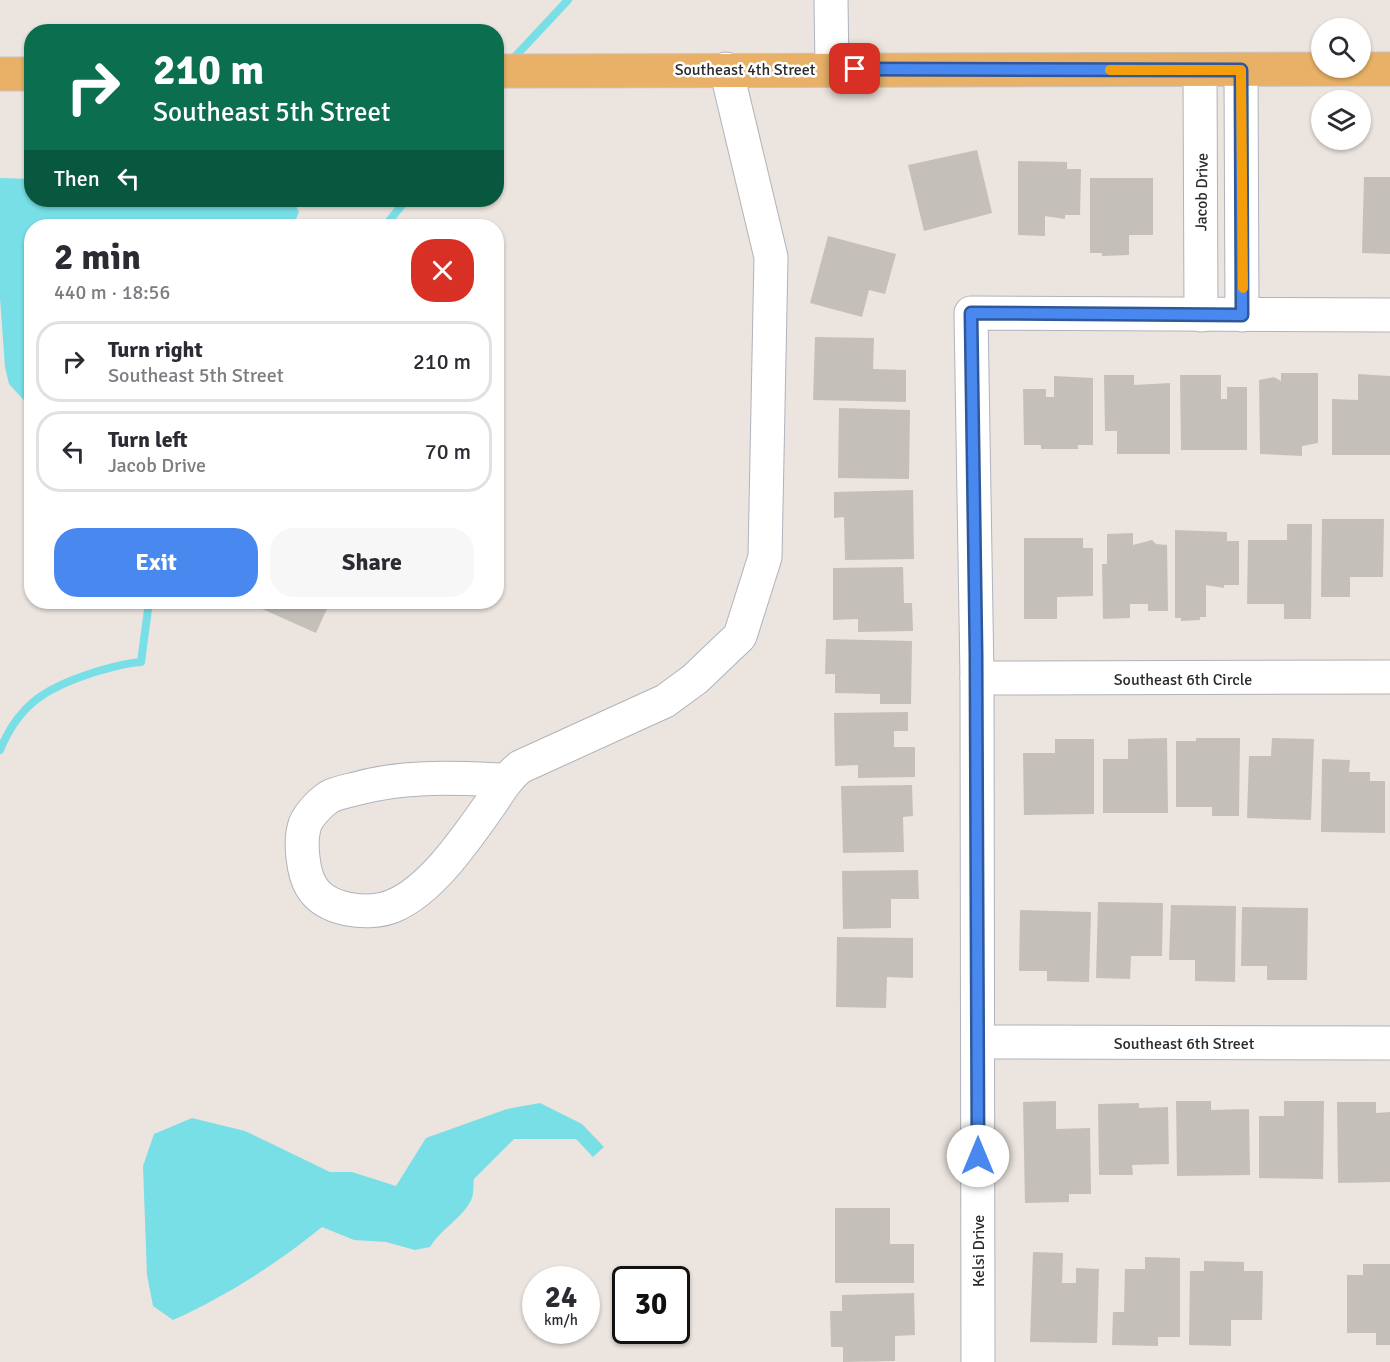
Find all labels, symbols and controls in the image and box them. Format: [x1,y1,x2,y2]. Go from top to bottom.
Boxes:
map controls [1311,18,1371,150]
button: search [1311,18,1371,78]
pin [829,43,880,94]
text: 210 m [153,45,264,96]
icon: right [54,48,132,126]
icon: arrive [838,52,871,85]
street label: Southeast 4th Street [675,60,816,80]
button: layers [1311,90,1371,150]
text: Southeast 5th Street [153,96,390,129]
street label: Jacob Drive [1191,153,1213,231]
icon: left [112,162,145,195]
text: Then [54,165,100,192]
text: 2 min [54,235,141,280]
button: close [411,239,474,302]
text: 440 m · 18:56 [54,280,170,305]
text: Turn right [108,336,203,363]
icon: right [57,345,90,378]
text: 210 m [413,348,471,375]
text: Southeast 5th Street [108,363,284,388]
text: Turn left [108,426,188,453]
icon: left [57,435,90,468]
text: 70 m [425,438,471,465]
text: Jacob Drive [108,453,206,478]
button: Exit [54,528,258,597]
button: Share [270,528,474,597]
street label: Southeast 6th Circle [1114,670,1252,690]
street label: Southeast 6th Street [1114,1034,1255,1054]
position arrow [946,1124,1010,1188]
street label: Kelsi Drive [969,1215,989,1287]
speed limit sign: 30 [612,1266,690,1344]
text: 24 [545,1279,577,1316]
text: km/h [544,1311,578,1329]

